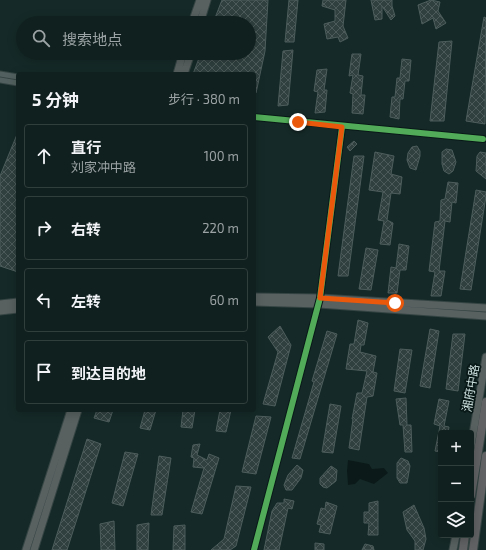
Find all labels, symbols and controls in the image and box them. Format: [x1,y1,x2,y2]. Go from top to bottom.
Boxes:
search box [16,16,256,60]
icon: search [30,27,52,49]
text: 搜索地点 [62,30,122,48]
text: 5 分钟 [32,89,79,109]
text: 步行 · 380 m [168,91,240,107]
route end [289,113,307,131]
text: 直行 [71,138,101,156]
icon: ahead [33,145,55,167]
text: 100 m [204,148,239,164]
text: 刘家冲中路 [71,159,136,175]
icon: right [33,217,55,239]
text: 右转 [71,220,101,238]
text: 220 m [202,220,239,236]
icon: left [33,289,55,311]
text: 左转 [71,292,101,310]
text: 60 m [209,292,239,308]
route start [386,294,404,312]
icon: arrive [33,361,55,383]
street label: 湘府中路 [459,363,481,413]
text: 到达目的地 [71,364,146,382]
map controls [438,430,474,538]
button: + [438,430,474,466]
button: − [438,466,474,502]
button: layers [438,502,474,538]

